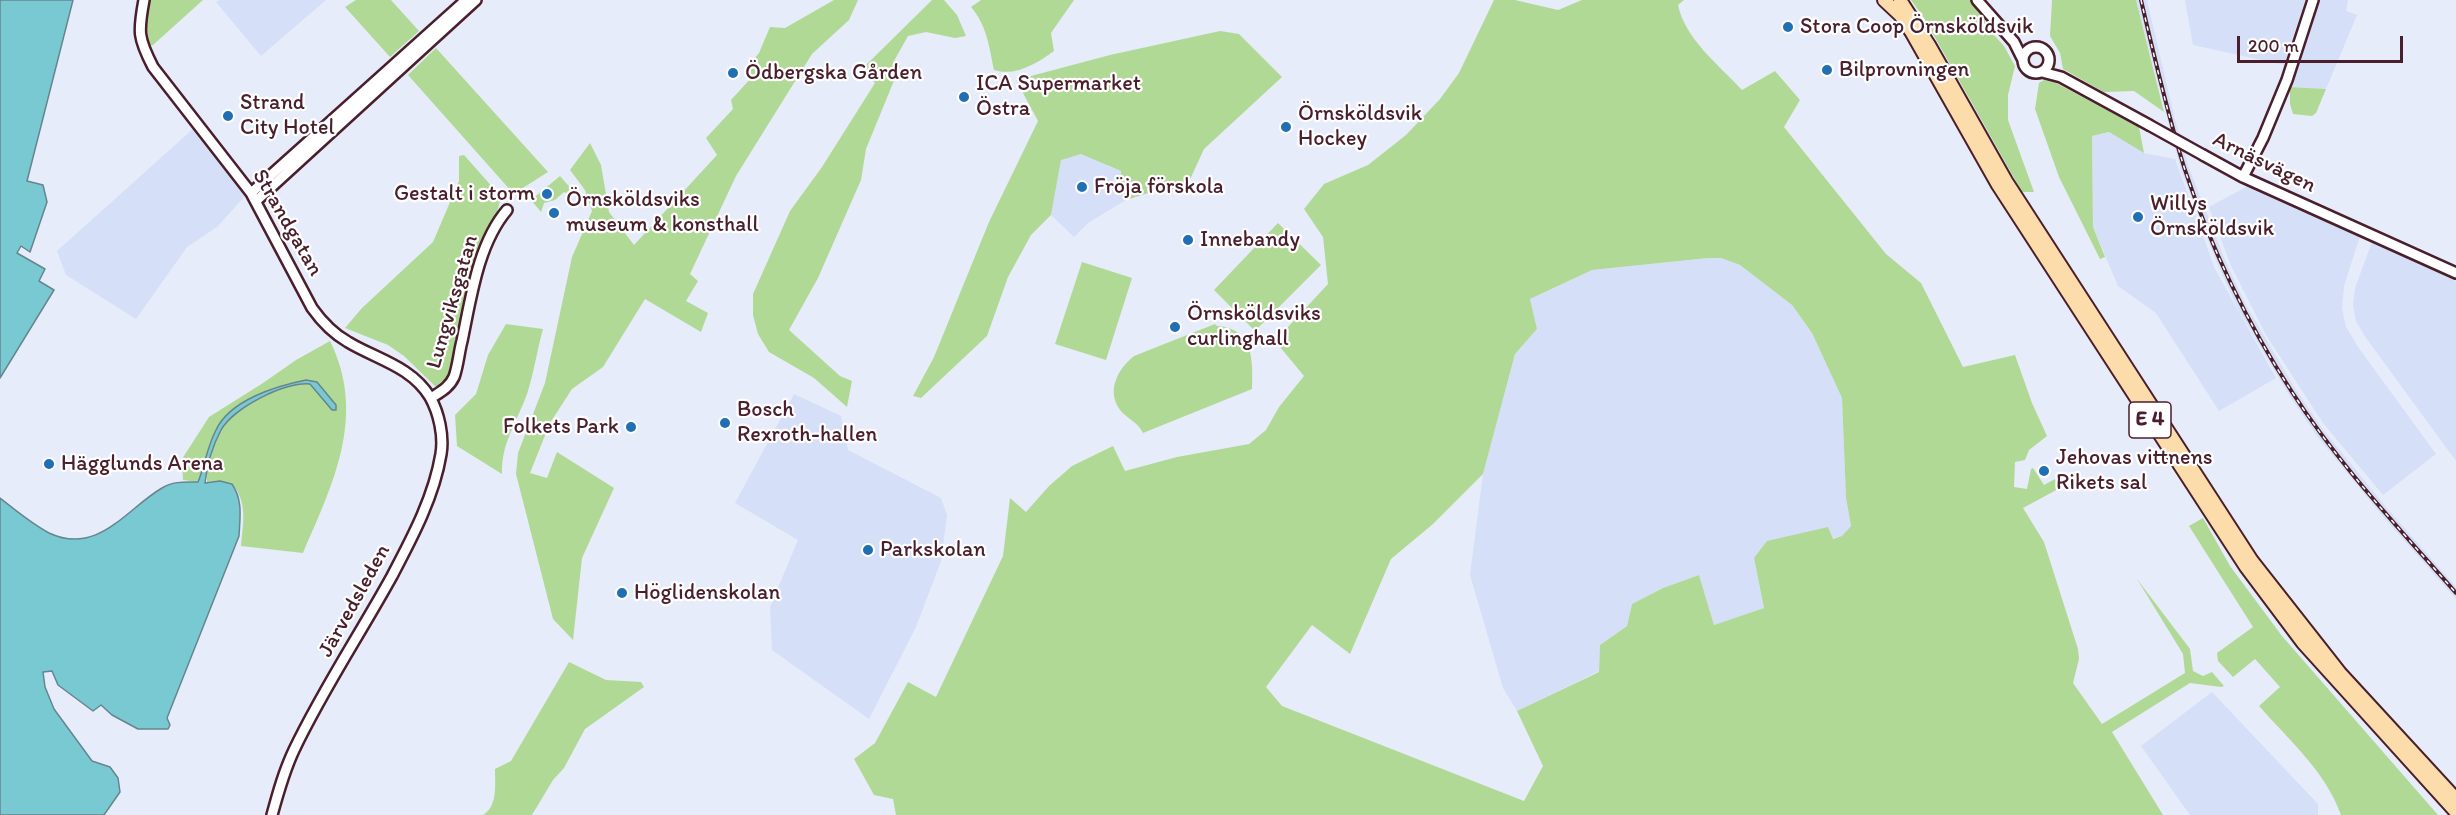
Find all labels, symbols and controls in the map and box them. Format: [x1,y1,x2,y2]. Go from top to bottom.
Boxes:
place label: Stora Coop Örnsköldsvik [1800,14,2033,40]
marker: Stora Coop Örnsköldsvik [1781,20,1795,34]
scale bar [2240,24,2406,62]
text: 200 m [2248,35,2299,57]
place label: Bilprovningen [1839,57,1969,83]
place label: Ödbergska Gården [745,60,922,86]
marker: Bilprovningen [1820,63,1834,77]
marker: Ödbergska Gården [726,66,740,80]
place label: ICA Supermarket Östra [976,71,1141,122]
place label: Strand City Hotel [240,90,335,142]
marker: ICA Supermarket Östra [957,90,971,104]
place label: Örnsköldsvik Hockey [1298,101,1422,152]
marker: Strand City Hotel [221,109,235,123]
marker: Örnsköldsvik Hockey [1279,120,1293,134]
street label: Arnäsvägen [2208,127,2320,199]
street label: Strandgatan [246,165,328,281]
place label: Fröja förskola [1094,174,1224,200]
marker: Fröja förskola [1075,180,1089,194]
place label: Gestalt i storm [394,181,535,207]
marker: Gestalt i storm [540,187,554,201]
place label: Örnsköldsviks museum & konsthall [566,187,759,238]
place label: Willys Örnsköldsvik [2150,191,2274,242]
marker: Örnsköldsviks museum & konsthall [547,206,561,220]
marker: Willys Örnsköldsvik [2131,210,2145,224]
place label: Innebandy [1200,227,1300,253]
street label: Lungviksgatan [421,232,485,372]
marker: Innebandy [1181,233,1195,247]
place label: Örnsköldsviks curlinghall [1187,301,1321,352]
marker: Örnsköldsviks curlinghall [1168,320,1182,334]
place label: Bosch Rexroth-hallen [737,397,877,448]
road number: E 4 [2129,402,2171,438]
place label: Folkets Park [503,414,619,440]
marker: Bosch Rexroth-hallen [718,416,732,430]
marker: Folkets Park [624,420,638,434]
place label: Jehovas vittnens Rikets sal [2056,445,2213,496]
place label: Hägglunds Arena [61,451,223,477]
marker: Hägglunds Arena [42,457,56,471]
marker: Jehovas vittnens Rikets sal [2037,464,2051,478]
place label: Parkskolan [880,537,986,563]
street label: Järvedsleden [313,540,397,662]
marker: Parkskolan [861,543,875,557]
place label: Höglidenskolan [634,580,780,606]
marker: Höglidenskolan [615,586,629,600]

